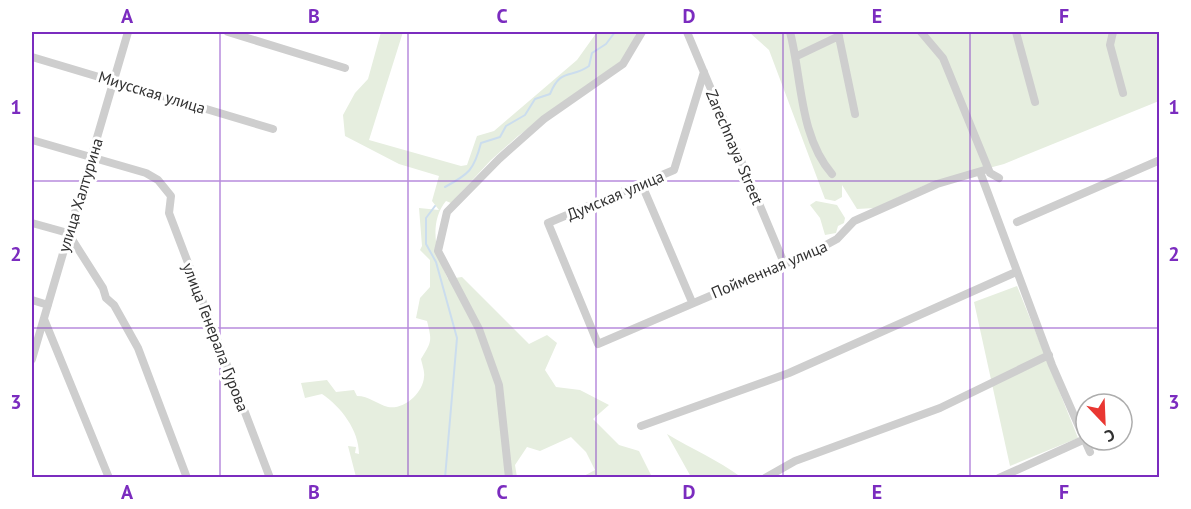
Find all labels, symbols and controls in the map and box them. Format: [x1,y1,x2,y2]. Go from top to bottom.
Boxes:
text: A [121,3,134,29]
text: B [308,3,320,29]
text: C [496,3,508,29]
text: D [683,3,696,29]
text: E [872,3,882,29]
text: F [1059,3,1069,29]
street label: Миусская улица [96,66,208,118]
street label: Zarechnaya Street [702,87,768,208]
text: 1 [10,94,22,120]
text: 1 [1168,94,1180,120]
street label: улица Халтурина [53,136,107,254]
street label: Думская улица [563,166,667,224]
street label: Пойменная улица [708,236,830,302]
text: 2 [10,241,22,267]
text: 2 [1168,241,1180,267]
street label: улица Генерала Гурова [178,260,254,414]
text: 3 [10,389,22,415]
text: 3 [1168,389,1180,415]
north arrow [1074,392,1134,452]
text: С [1102,425,1118,447]
text: A [121,479,134,505]
text: B [308,479,320,505]
text: C [496,479,508,505]
text: D [683,479,696,505]
text: E [872,479,882,505]
text: F [1059,479,1069,505]

